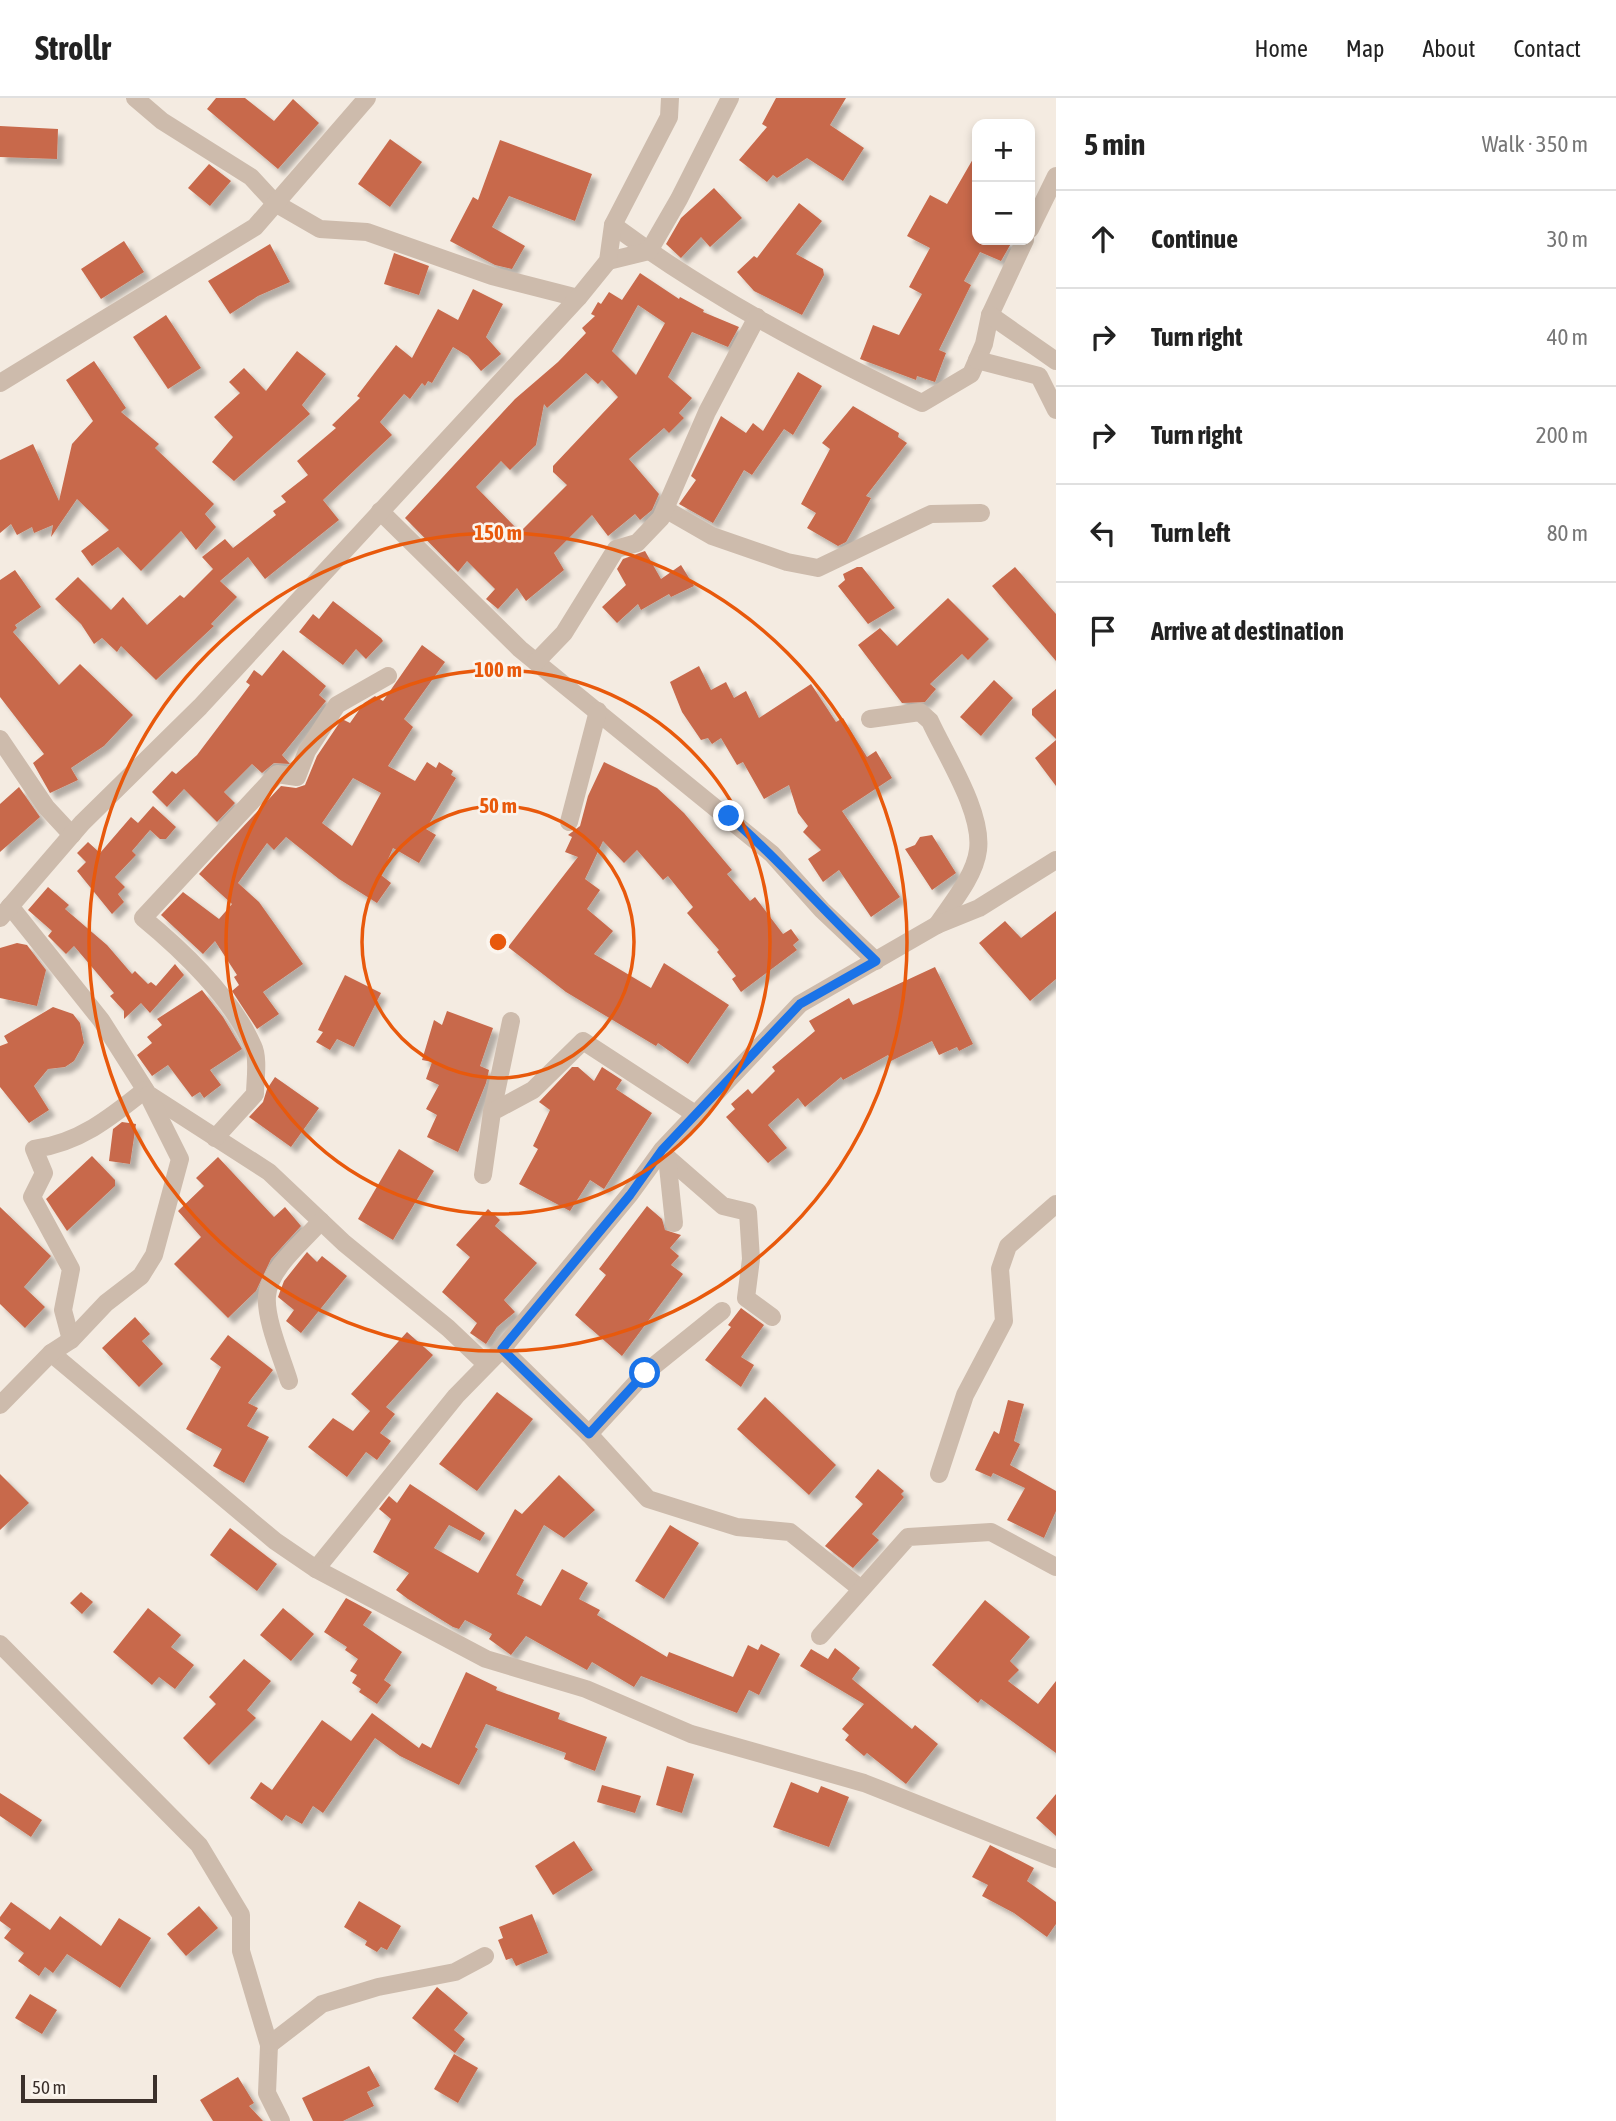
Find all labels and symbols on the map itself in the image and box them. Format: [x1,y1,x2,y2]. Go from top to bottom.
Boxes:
text: 150 m [474,520,522,544]
text: 100 m [474,657,522,681]
text: 50 m [479,793,517,817]
route end [713,800,744,831]
centre of rings [486,930,510,954]
route start [629,1357,660,1388]
scale bar [21,2072,158,2104]

